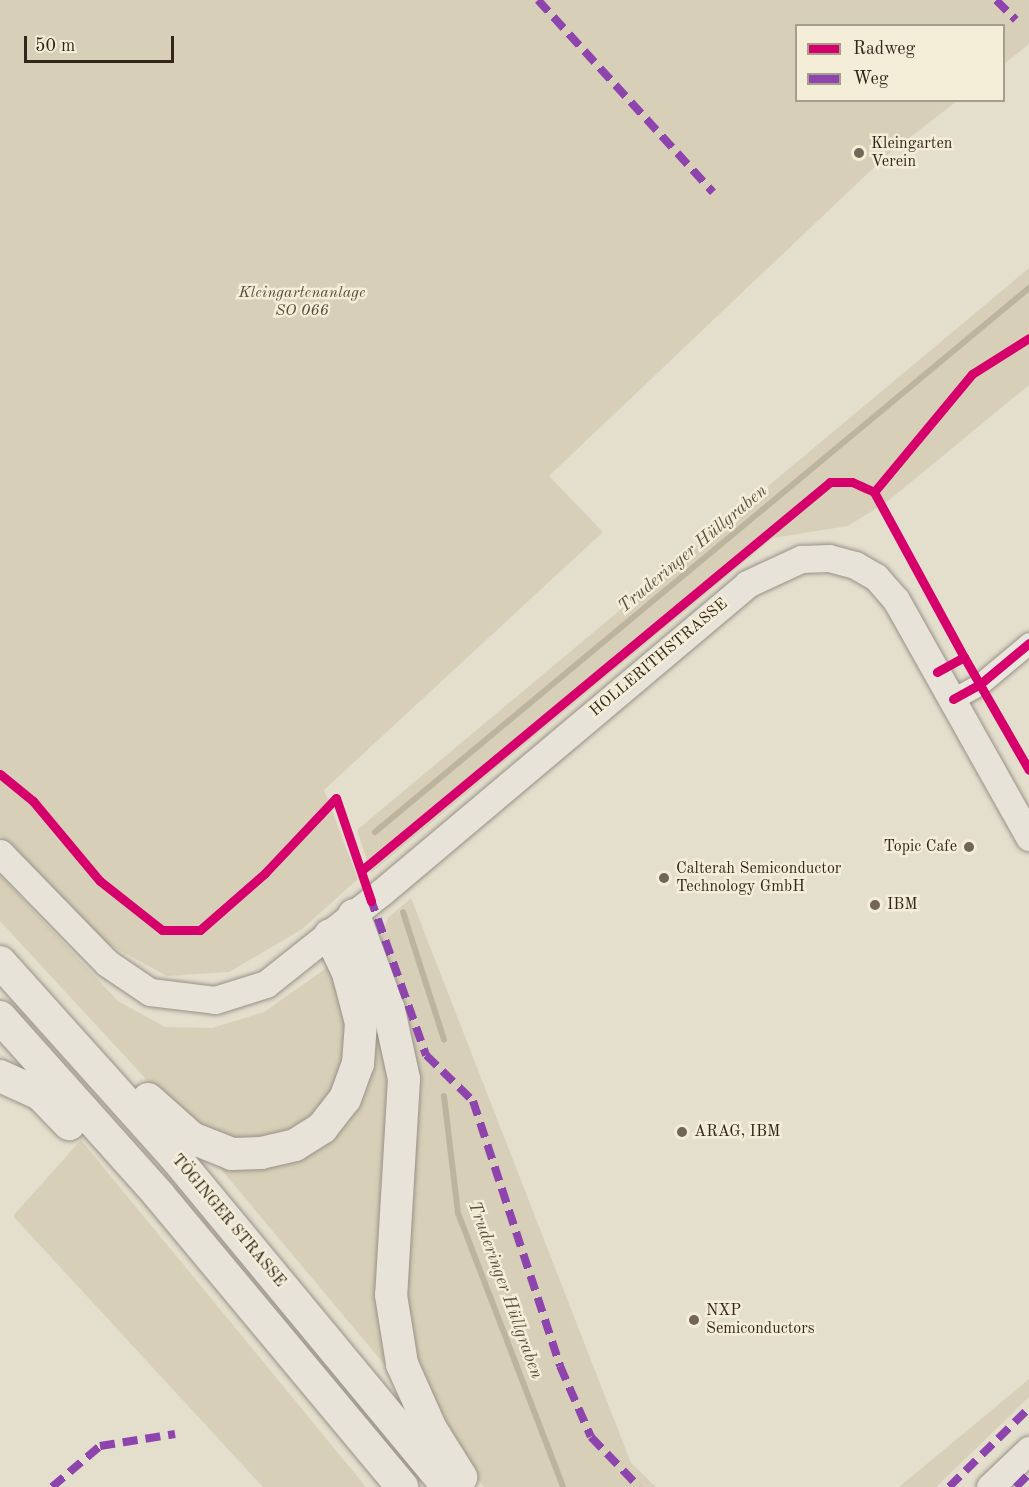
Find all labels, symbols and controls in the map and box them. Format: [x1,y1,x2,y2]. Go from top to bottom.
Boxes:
scale bar [27,24,177,62]
legend [795,24,1005,102]
text: 50 m [35,37,75,55]
text: Radweg [853,40,915,58]
text: Weg [853,70,889,88]
place label: Kleingarten Verein [871,134,952,172]
marker: Kleingarten Verein [852,146,866,160]
park label: Kleingartenanlage SO 066 [239,283,365,321]
water label: Truderinger Hüllgraben [614,480,772,618]
street label: HOLLERITHSTRASSE [586,595,732,721]
place label: Topic Cafe [883,837,957,857]
marker: Topic Cafe [962,840,976,854]
place label: Calterah Semiconductor Technology GmbH [676,859,841,897]
marker: Calterah Semiconductor Technology GmbH [657,871,671,885]
place label: IBM [887,895,918,915]
marker: IBM [868,898,882,912]
place label: ARAG, IBM [694,1122,780,1142]
marker: ARAG, IBM [675,1125,689,1139]
street label: TÖGINGER STRASSE [167,1151,289,1291]
water label: Truderinger Hüllgraben [463,1198,547,1382]
place label: NXP Semiconductors [706,1301,815,1339]
marker: NXP Semiconductors [687,1313,701,1327]

